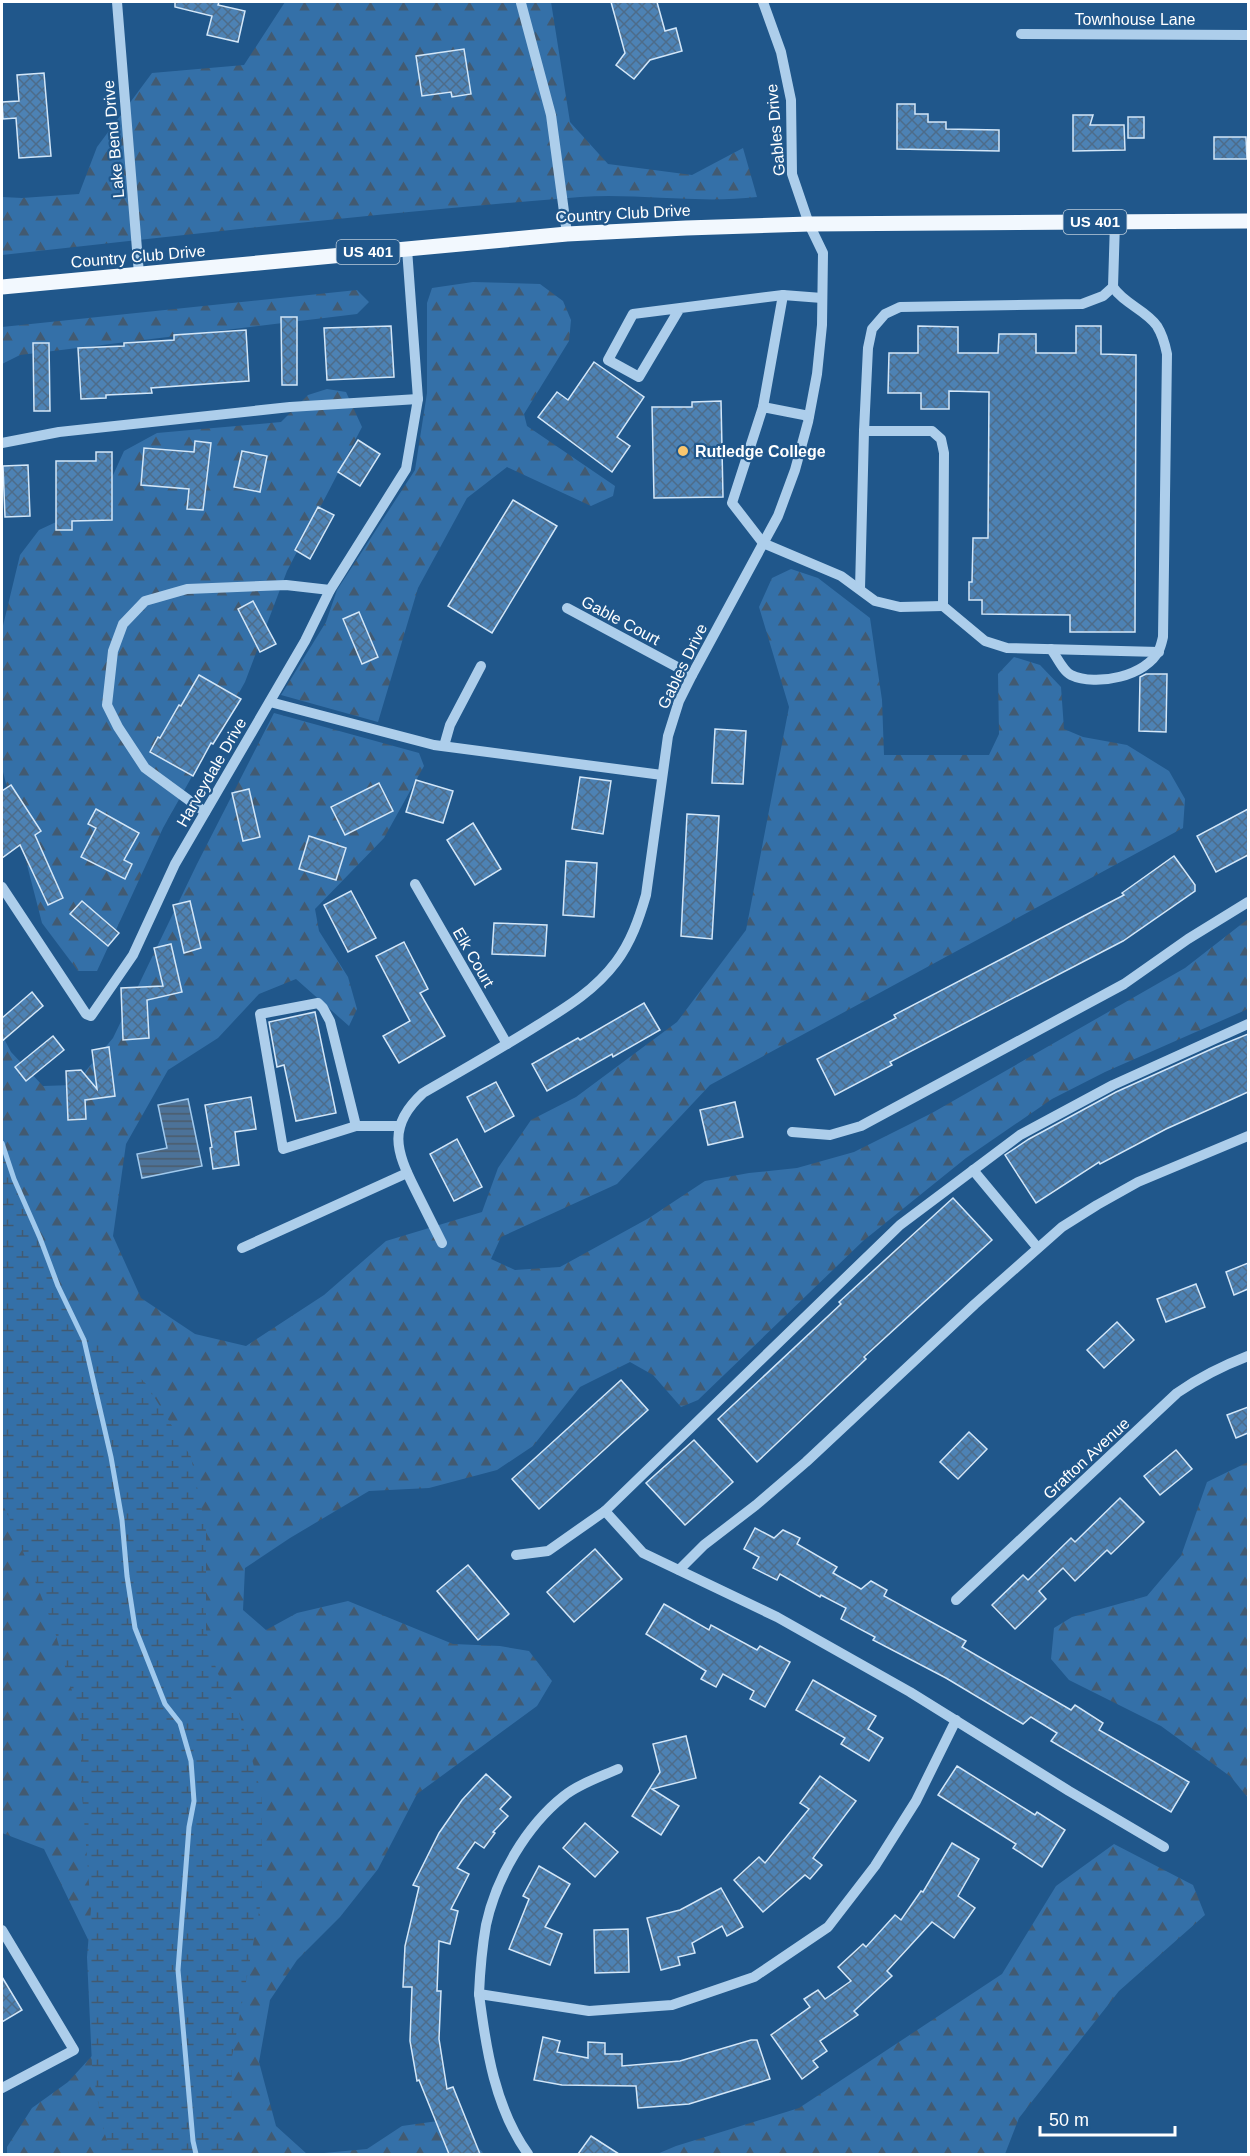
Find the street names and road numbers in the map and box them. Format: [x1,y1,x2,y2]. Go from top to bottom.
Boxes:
street label: Townhouse Lane [1075,11,1196,28]
street label: Lake Bend Drive [100,79,127,199]
street label: Gables Drive [763,83,788,177]
street label: Country Club Drive [555,201,691,226]
road number: US 401 [1064,210,1126,234]
road number: US 401 [336,240,400,264]
street label: Country Club Drive [70,242,206,271]
street label: Gable Court [579,593,663,648]
street label: Gables Drive [655,621,710,712]
street label: Harveydale Drive [173,715,250,830]
street label: Elk Court [450,925,498,990]
street label: Grafton Avenue [1040,1414,1133,1502]

